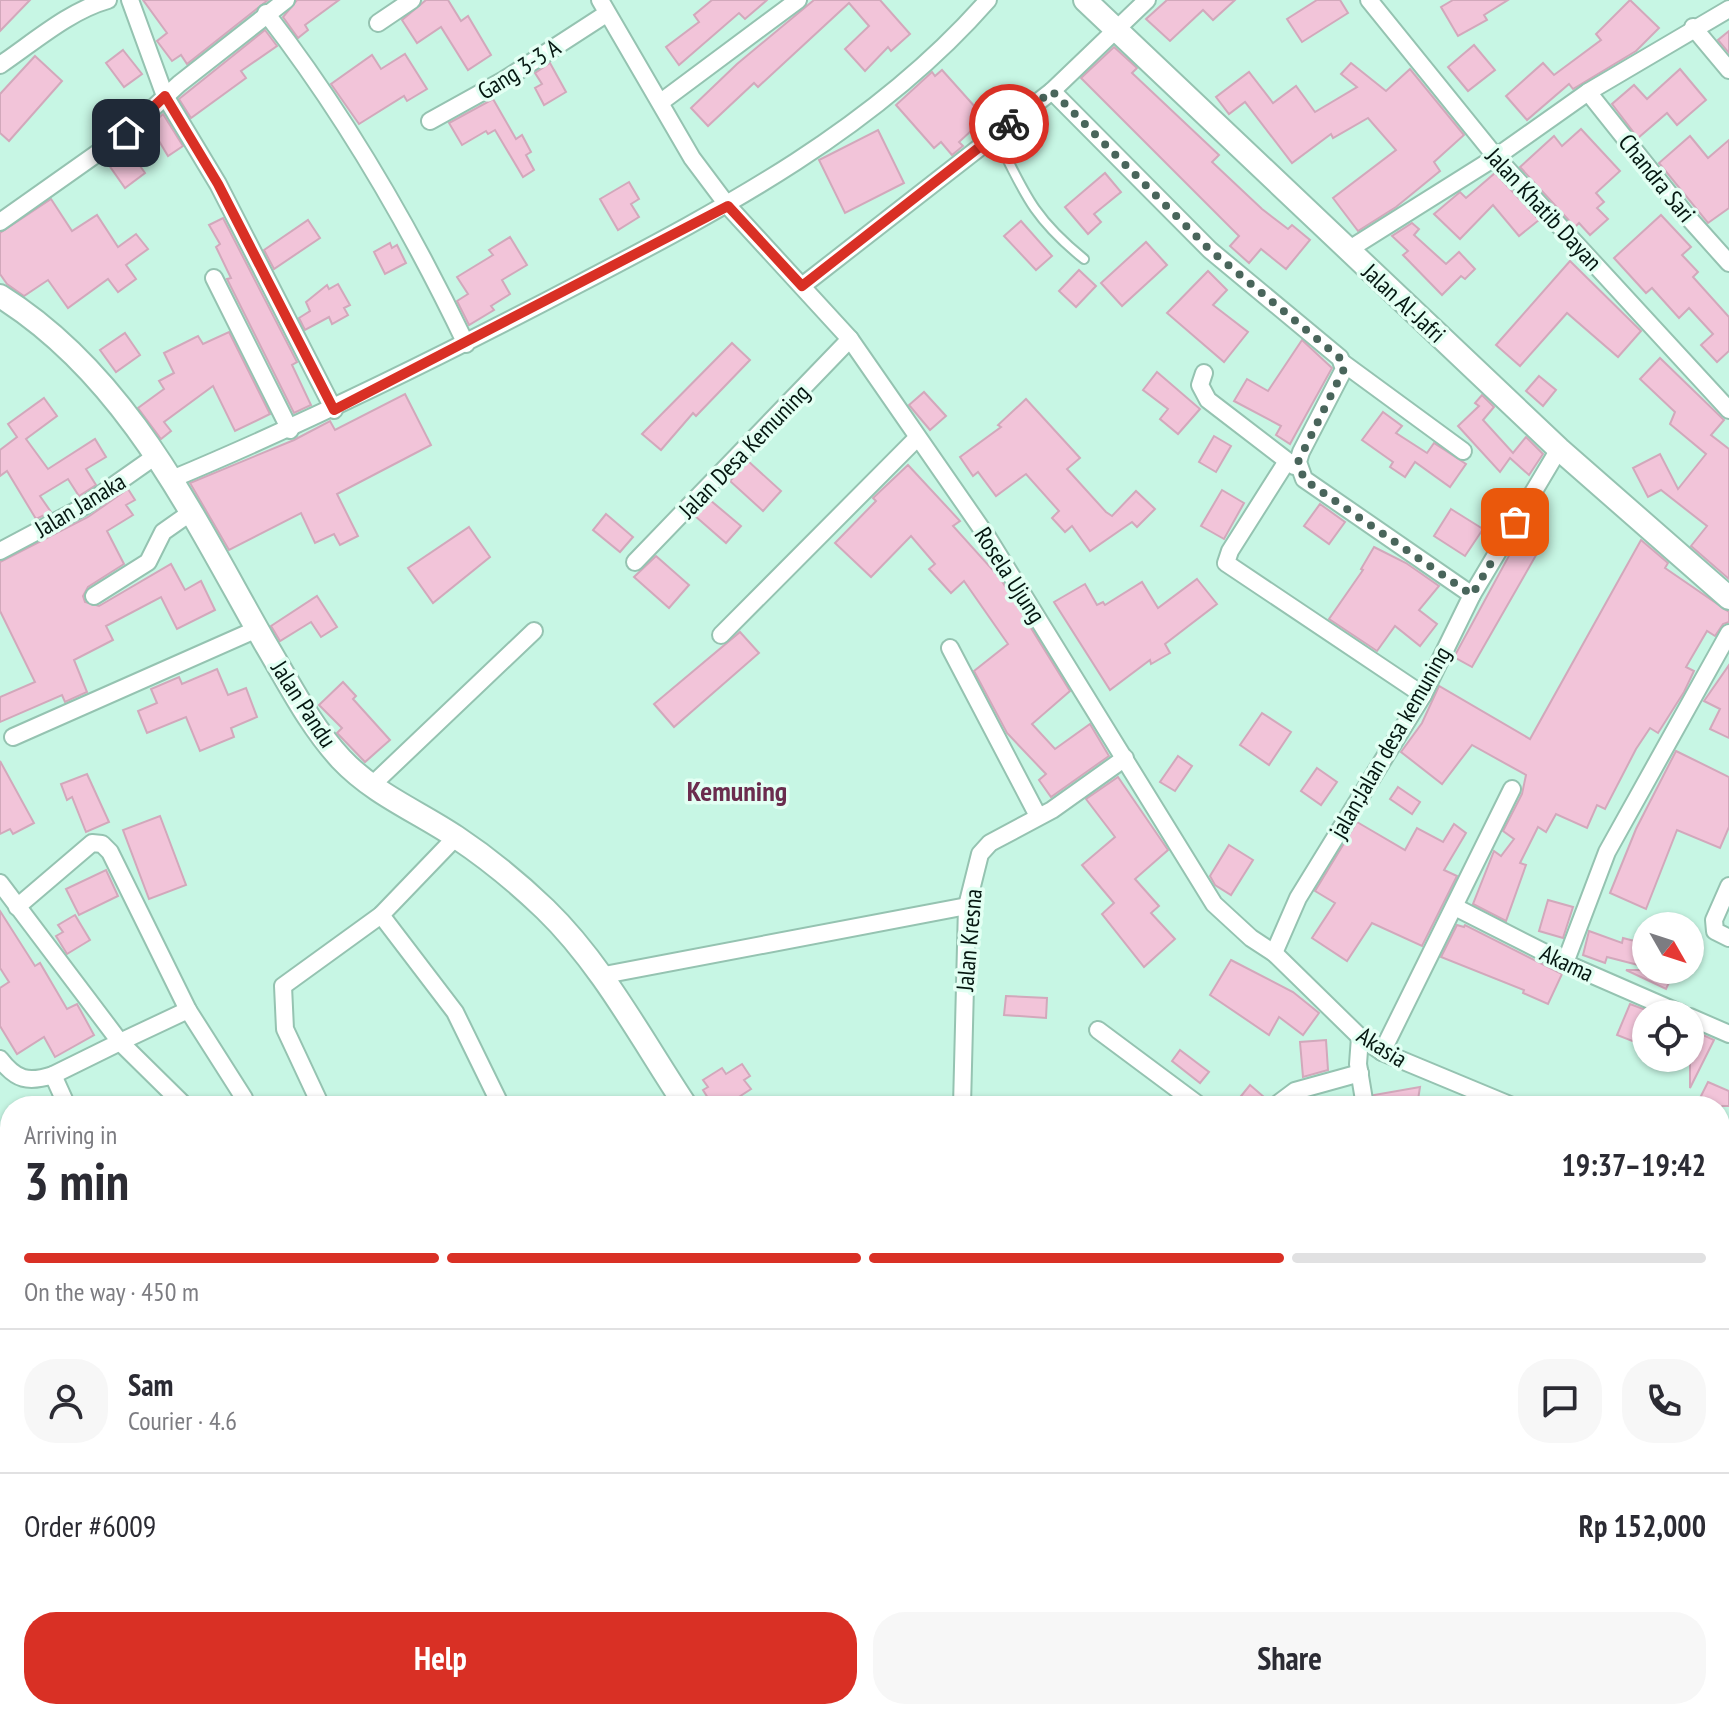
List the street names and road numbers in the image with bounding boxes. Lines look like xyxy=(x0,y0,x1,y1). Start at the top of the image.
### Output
street label: Gang 3-3 A xyxy=(472,31,567,106)
street label: Chandra Sari xyxy=(1612,127,1702,229)
street label: Jalan Khatib Dayan xyxy=(1478,140,1609,277)
street label: Jalan Al-Jafri xyxy=(1355,256,1452,349)
street label: Jalan Desa Kemuning xyxy=(671,377,816,525)
street label: Jalan Janaka xyxy=(28,466,131,545)
street label: Rosela Ujung xyxy=(968,521,1052,629)
street label: jalan;Jalan desa kemuning xyxy=(1322,640,1458,844)
street label: Jalan Pandu xyxy=(264,654,344,753)
street label: Jalan Kresna xyxy=(949,888,989,993)
street label: Akama xyxy=(1535,937,1599,989)
street label: Akasia xyxy=(1351,1020,1413,1074)

